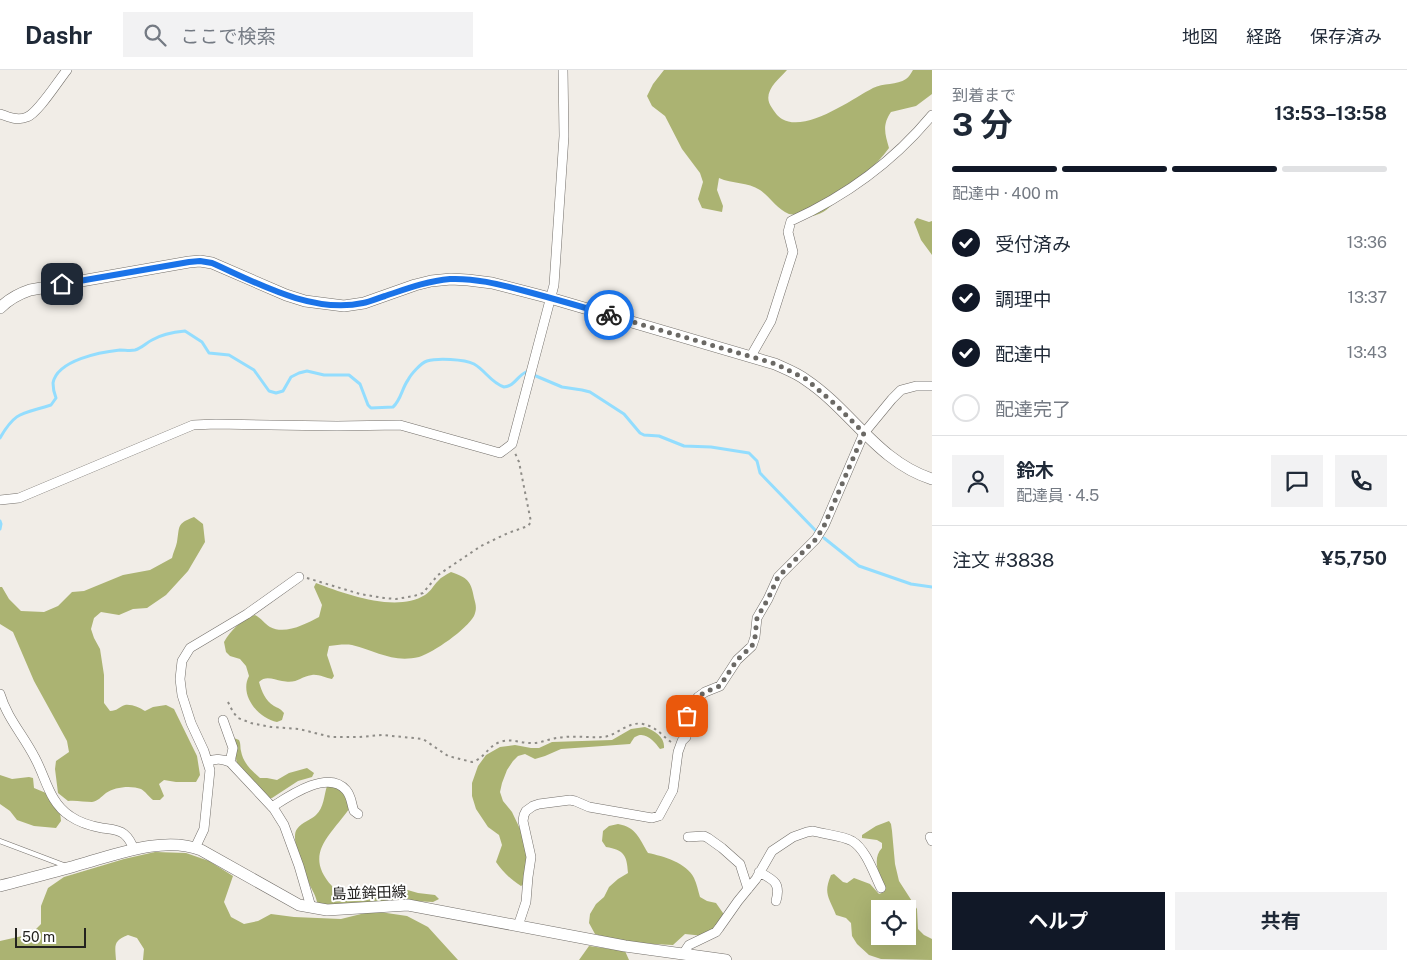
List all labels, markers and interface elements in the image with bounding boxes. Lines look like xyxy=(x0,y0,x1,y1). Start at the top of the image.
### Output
search box xyxy=(123,12,473,57)
text: Dashr xyxy=(25,21,93,49)
icon: search xyxy=(141,21,169,49)
text: ここで検索 xyxy=(181,25,276,47)
text: 地図 xyxy=(1182,26,1218,47)
text: 経路 xyxy=(1246,26,1282,47)
text: 保存済み xyxy=(1310,26,1382,47)
text: 到着まで xyxy=(952,86,1016,105)
text: 13:53–13:58 xyxy=(1274,102,1387,124)
text: 3 分 xyxy=(952,106,1013,143)
text: 配達中 · 400 m xyxy=(952,184,1059,203)
icon: check xyxy=(952,229,980,257)
text: 受付済み xyxy=(995,233,1071,255)
text: 13:36 xyxy=(1347,233,1387,252)
pin xyxy=(41,263,83,305)
icon: home xyxy=(48,270,76,298)
icon: check xyxy=(952,284,980,312)
text: 調理中 xyxy=(995,288,1052,310)
text: 13:37 xyxy=(1347,288,1387,307)
courier xyxy=(584,290,634,340)
icon: bike xyxy=(595,301,623,329)
icon: check xyxy=(952,339,980,367)
text: 配達中 xyxy=(995,343,1052,365)
text: 13:43 xyxy=(1347,343,1387,362)
text: 配達完了 xyxy=(995,398,1071,420)
button: person xyxy=(952,455,1004,507)
button: chat xyxy=(1271,455,1323,507)
button: phone xyxy=(1335,455,1387,507)
text: 鈴木 xyxy=(1016,459,1054,481)
text: 配達員 · 4.5 xyxy=(1016,486,1099,505)
text: ¥5,750 xyxy=(1321,547,1387,569)
text: 注文 #3838 xyxy=(952,549,1054,571)
pin xyxy=(666,695,708,737)
icon: bag xyxy=(673,702,701,730)
street label: 島並鉾田線 xyxy=(331,883,407,902)
button: ヘルプ xyxy=(952,892,1165,950)
button: 共有 xyxy=(1175,892,1387,950)
map controls xyxy=(871,900,916,945)
button: locate xyxy=(871,900,916,945)
scale bar xyxy=(15,925,86,948)
text: 50 m xyxy=(22,929,55,945)

